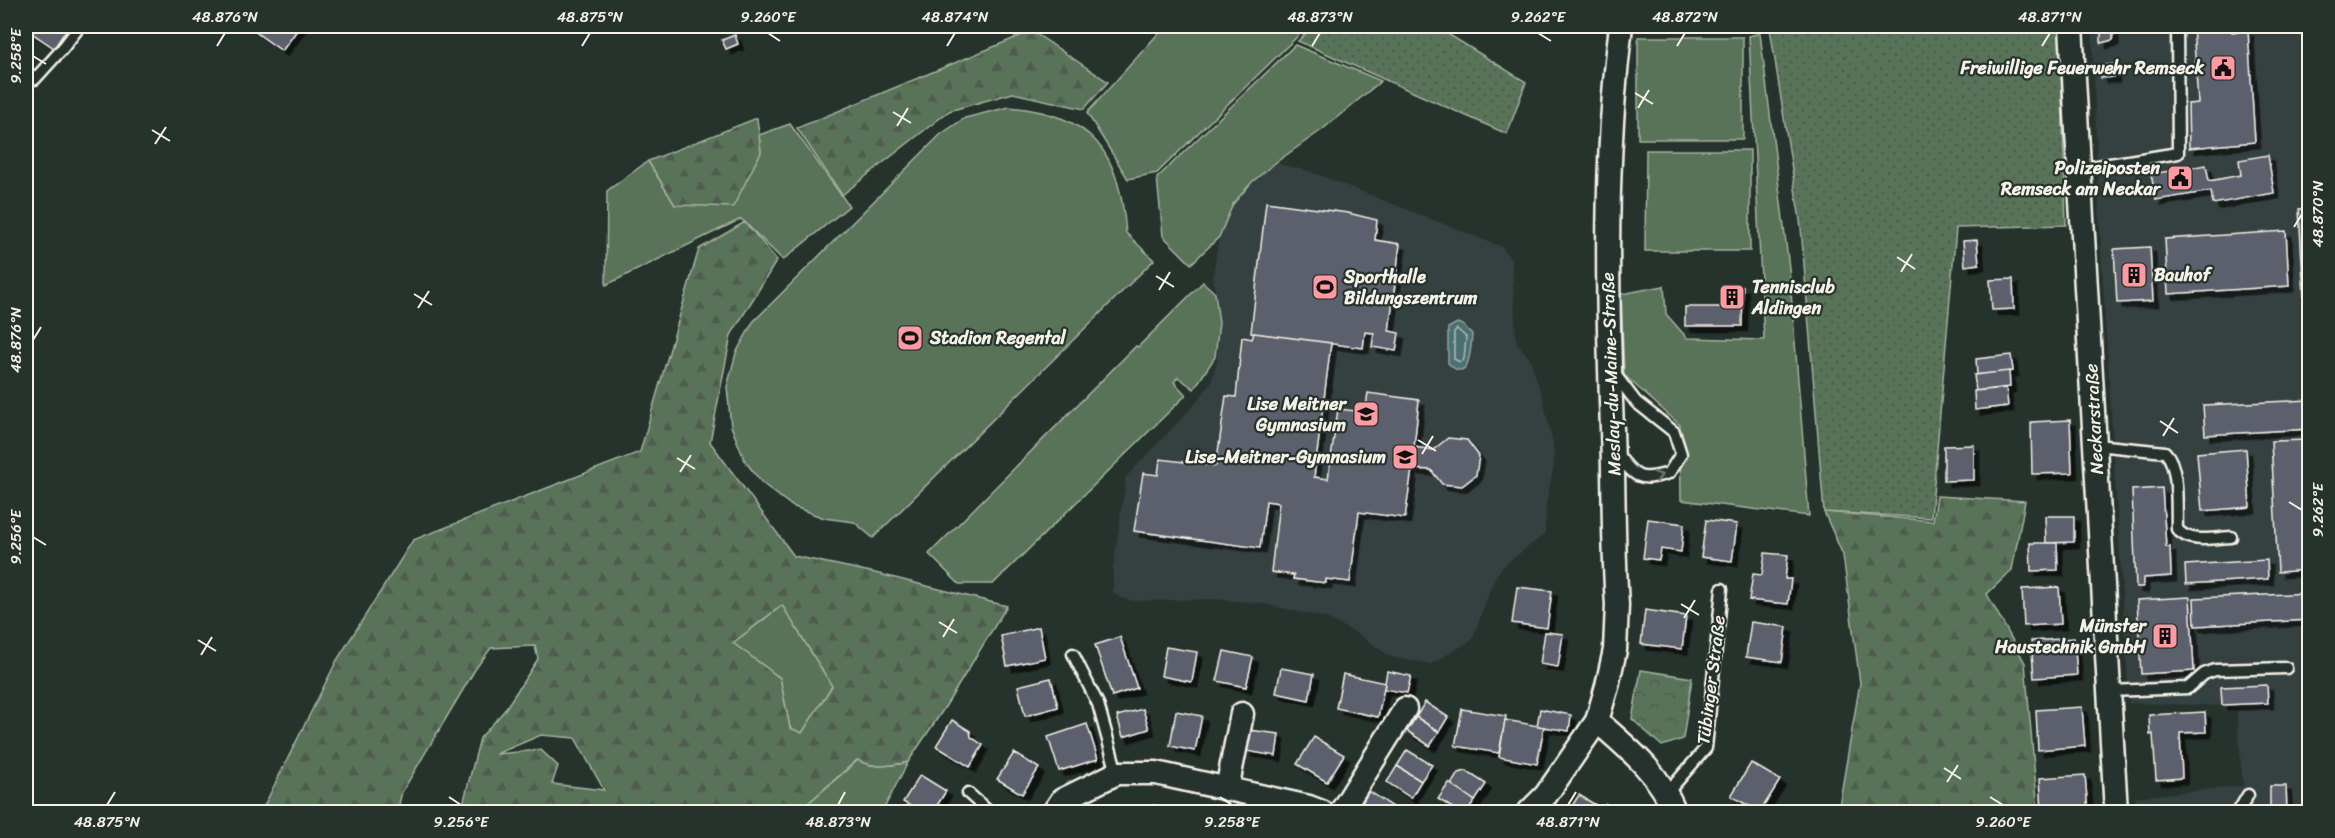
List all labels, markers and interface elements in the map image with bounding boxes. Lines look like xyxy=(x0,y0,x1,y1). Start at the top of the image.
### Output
text: 48.876°N xyxy=(192,4,259,30)
text: 48.875°N xyxy=(557,4,624,30)
text: 9.260°E xyxy=(740,4,797,30)
text: 48.874°N xyxy=(922,4,989,30)
text: 48.873°N xyxy=(1287,4,1353,30)
text: 9.262°E xyxy=(1511,4,1567,30)
text: 48.872°N xyxy=(1652,4,1719,30)
text: 48.871°N xyxy=(2018,4,2083,30)
text: 9.258°E xyxy=(3,27,29,84)
place label: Freiwillige Feuerwehr Remseck xyxy=(1959,52,2204,84)
public building icon: Freiwillige Feuerwehr Remseck xyxy=(2208,53,2238,83)
place label: Polizeiposten Remseck am Neckar xyxy=(2000,152,2162,205)
public building icon: Polizeiposten Remseck am Neckar xyxy=(2165,163,2195,193)
text: 48.870°N xyxy=(2305,180,2331,247)
place label: Bauhof xyxy=(2154,259,2212,291)
building icon: Bauhof xyxy=(2119,260,2149,290)
place label: Sporthalle Bildungszentrum xyxy=(1343,261,1478,314)
place label: Tennisclub Aldingen xyxy=(1751,271,1835,324)
sports icon: Sporthalle Bildungszentrum xyxy=(1310,272,1340,302)
street label: Meslay-du-Maine-Straße xyxy=(1591,272,1631,476)
building icon: Tennisclub Aldingen xyxy=(1717,282,1747,312)
text: 48.876°N xyxy=(3,306,29,373)
place label: Stadion Regental xyxy=(929,322,1067,354)
sports icon: Stadion Regental xyxy=(895,323,925,353)
street label: Neckarstraße xyxy=(2075,363,2113,475)
place label: Lise Meitner Gymnasium xyxy=(1247,388,1348,441)
school or university icon: Lise Meitner Gymnasium xyxy=(1351,399,1381,429)
place label: Lise-Meitner-Gymnasium xyxy=(1185,441,1386,473)
school or university icon: Lise-Meitner-Gymnasium xyxy=(1390,442,1420,472)
one-way arrow xyxy=(1653,471,1663,484)
text: 9.262°E xyxy=(2305,481,2331,537)
text: 9.256°E xyxy=(3,508,29,564)
place label: Münster Haustechnik GmbH xyxy=(1994,610,2148,663)
street label: Tübinger Straße xyxy=(1687,613,1735,747)
building icon: Münster Haustechnik GmbH xyxy=(2150,621,2180,651)
text: 48.875°N xyxy=(74,809,141,835)
text: 9.256°E xyxy=(434,809,490,835)
text: 48.873°N xyxy=(805,809,871,835)
text: 9.258°E xyxy=(1204,809,1261,835)
text: 48.871°N xyxy=(1536,809,1601,835)
text: 9.260°E xyxy=(1975,809,2032,835)

